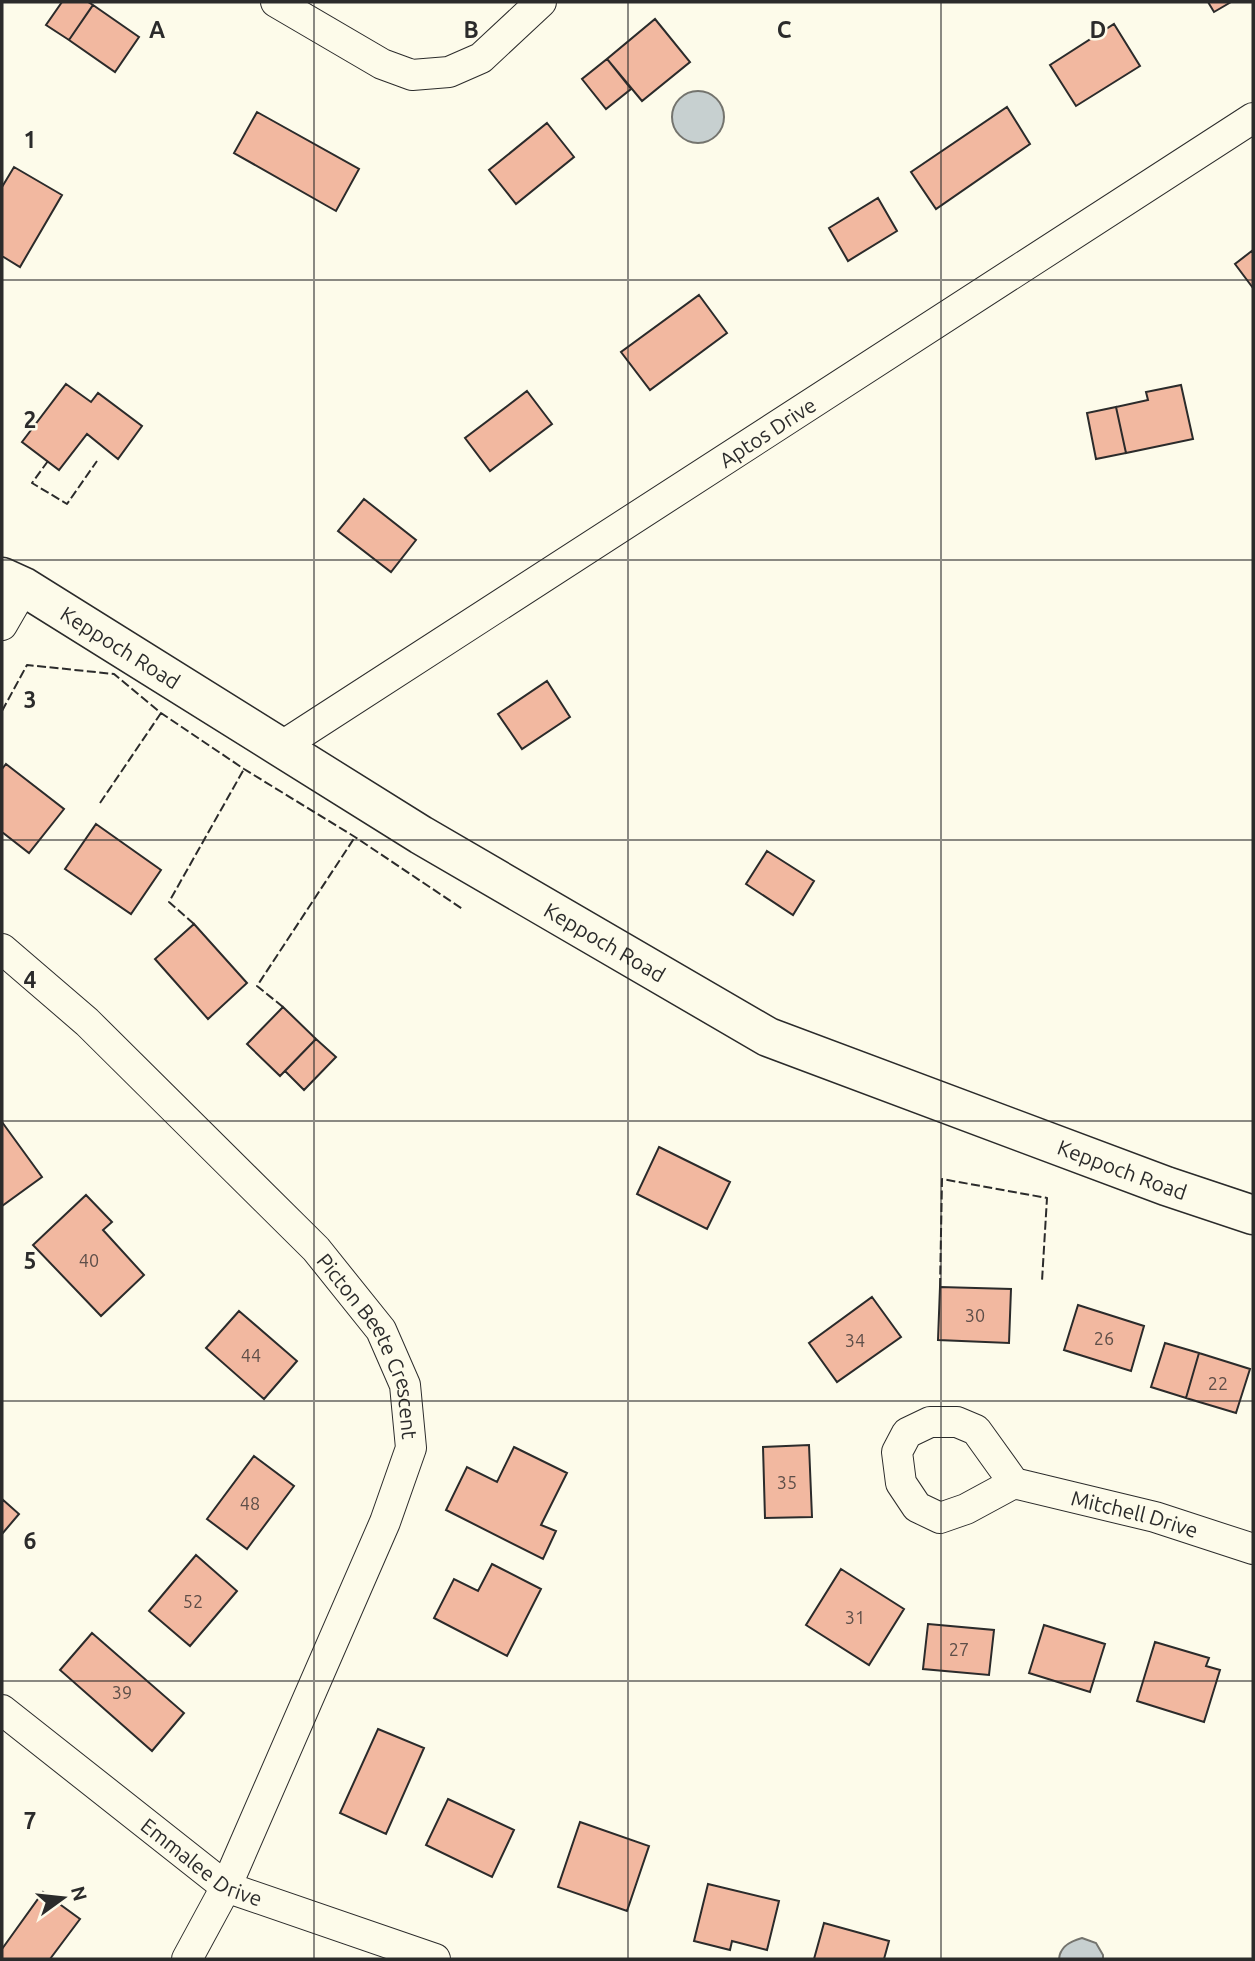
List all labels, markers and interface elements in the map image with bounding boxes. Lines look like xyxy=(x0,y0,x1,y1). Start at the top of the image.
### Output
text: A xyxy=(149,17,165,42)
text: B xyxy=(463,17,479,42)
text: C xyxy=(777,17,792,42)
text: D xyxy=(1090,17,1106,42)
text: 1 xyxy=(24,127,36,152)
street label: Aptos Drive xyxy=(715,392,820,472)
text: 2 xyxy=(24,407,36,432)
street label: Keppoch Road xyxy=(57,601,185,694)
text: 3 xyxy=(24,687,36,712)
street label: Keppoch Road xyxy=(540,897,670,987)
text: 4 xyxy=(24,967,37,992)
street label: Keppoch Road xyxy=(1054,1135,1190,1204)
text: 5 xyxy=(24,1248,36,1273)
street label: Picton Beete Crescent xyxy=(312,1249,422,1440)
house number: 40 xyxy=(79,1250,99,1270)
house number: 30 xyxy=(965,1305,985,1325)
house number: 26 xyxy=(1094,1328,1114,1348)
house number: 34 xyxy=(845,1330,865,1350)
house number: 44 xyxy=(241,1345,261,1365)
house number: 22 xyxy=(1208,1373,1228,1393)
house number: 35 xyxy=(777,1472,797,1492)
street label: Mitchell Drive xyxy=(1069,1485,1201,1542)
house number: 48 xyxy=(240,1493,260,1513)
text: 6 xyxy=(24,1528,37,1553)
house number: 52 xyxy=(183,1591,203,1611)
house number: 31 xyxy=(845,1607,865,1627)
house number: 27 xyxy=(949,1639,969,1659)
house number: 39 xyxy=(112,1682,132,1702)
text: 7 xyxy=(24,1808,36,1833)
street label: Emmalee Drive xyxy=(137,1813,265,1911)
north arrow xyxy=(28,1863,98,1933)
text: N xyxy=(67,1884,92,1903)

